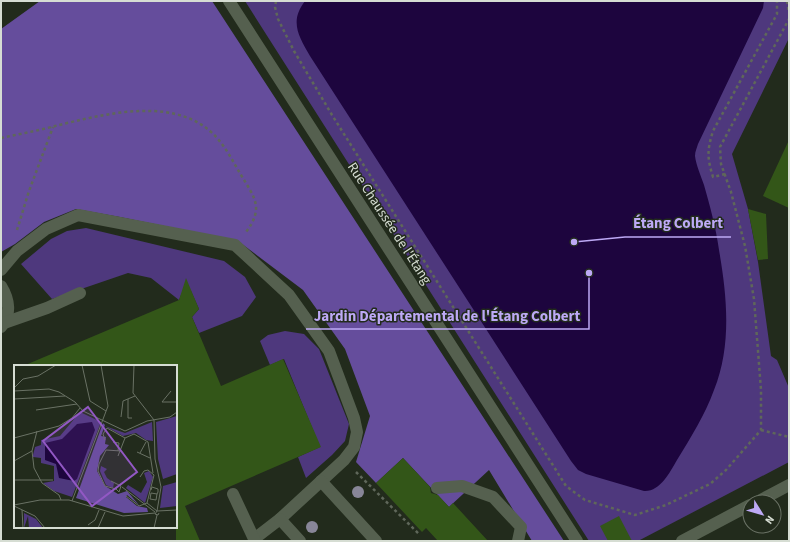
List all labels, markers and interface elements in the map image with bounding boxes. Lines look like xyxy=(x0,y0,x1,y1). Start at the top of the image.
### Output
street label: Rue Chaussée de l'Étang xyxy=(342,159,436,288)
callout: Étang Colbert xyxy=(625,210,731,237)
text: Étang Colbert xyxy=(633,213,723,234)
callout: Jardin Départemental de l'Étang Colbert xyxy=(306,302,589,329)
text: Jardin Départemental de l'Étang Colbert xyxy=(314,306,581,327)
inset map xyxy=(14,365,177,528)
north arrow xyxy=(742,494,782,534)
text: N xyxy=(761,512,778,527)

